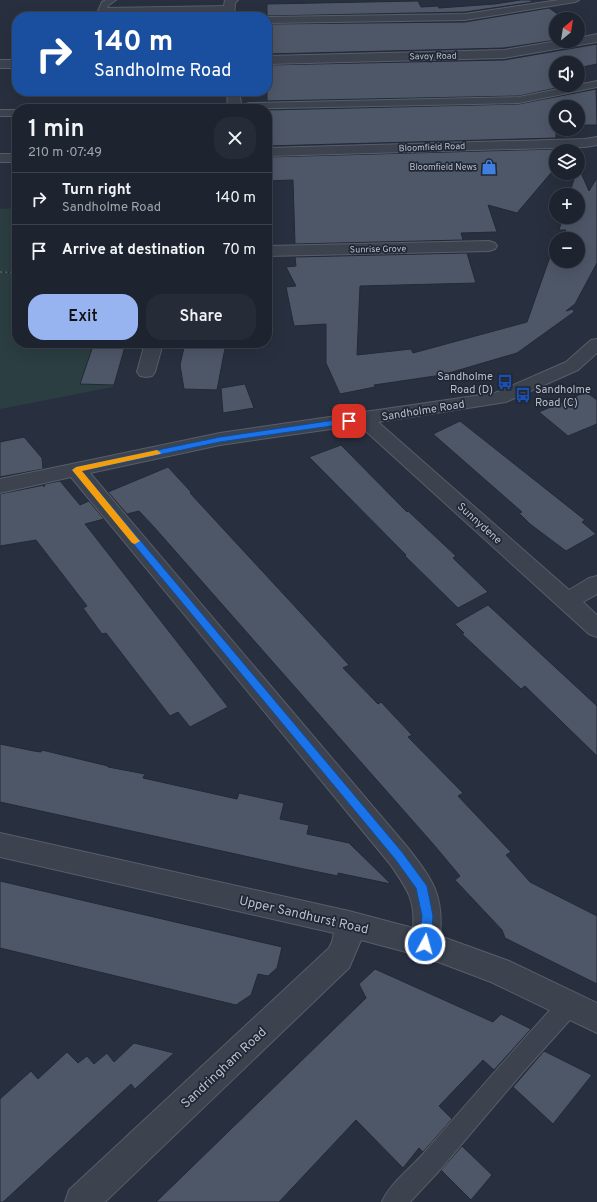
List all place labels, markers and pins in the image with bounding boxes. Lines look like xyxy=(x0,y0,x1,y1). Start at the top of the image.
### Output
shop icon: Bloomfield News xyxy=(480,158,498,176)
place label: Bloomfield News xyxy=(410,162,477,173)
place label: Sandholme Road (D) xyxy=(437,370,493,397)
bus stop icon: Sandholme Road (D) xyxy=(496,373,514,391)
place label: Sandholme Road (C) xyxy=(535,383,591,410)
bus stop icon: Sandholme Road (C) xyxy=(514,386,532,404)
pin xyxy=(332,404,366,438)

